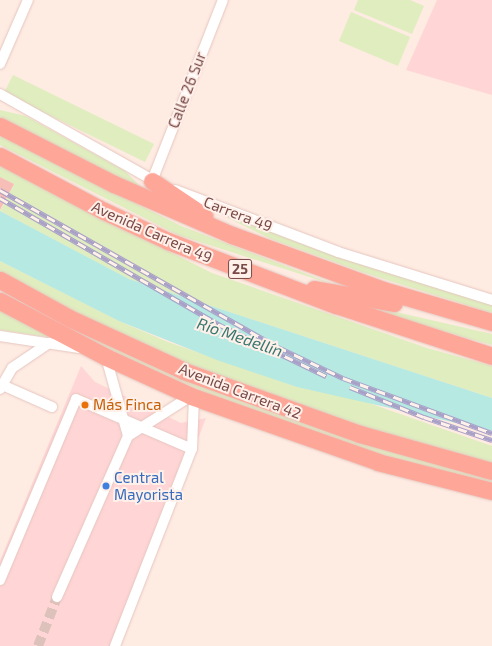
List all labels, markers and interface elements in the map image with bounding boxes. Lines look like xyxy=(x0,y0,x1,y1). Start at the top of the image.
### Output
street label: Calle 26 Sur xyxy=(164,49,210,131)
street label: Carrera 49 xyxy=(201,193,275,235)
street label: Avenida Carrera 49 xyxy=(89,197,215,267)
road number: 25 xyxy=(228,257,252,281)
water label: Río Medellín xyxy=(195,313,285,361)
street label: Avenida Carrera 42 xyxy=(176,359,304,423)
place label: Más Finca xyxy=(93,396,161,414)
marker: Más Finca xyxy=(80,400,90,410)
place label: Central Mayorista xyxy=(114,468,183,503)
marker: Central Mayorista xyxy=(101,481,111,491)

